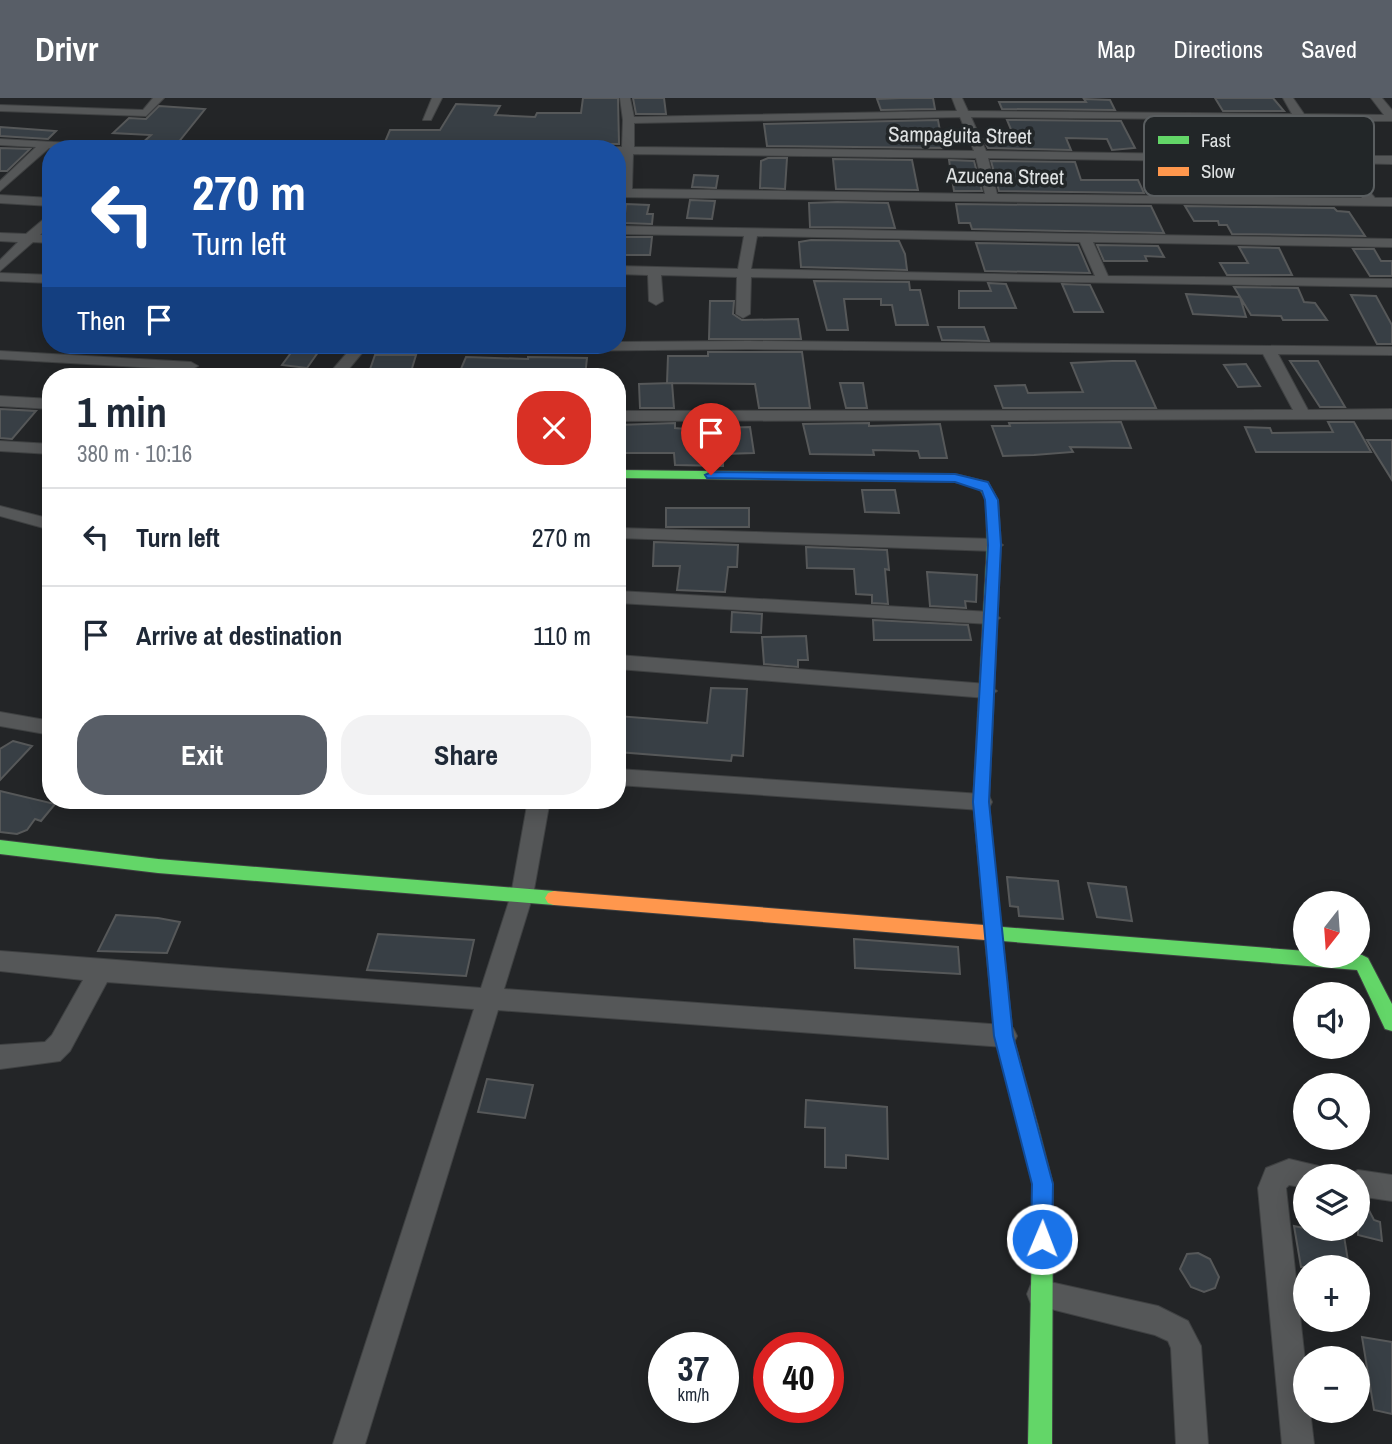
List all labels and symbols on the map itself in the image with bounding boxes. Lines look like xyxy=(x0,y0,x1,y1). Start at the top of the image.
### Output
legend xyxy=(1144,116,1374,196)
street label: Sampaguita Street xyxy=(888,119,1032,151)
text: Fast xyxy=(1201,127,1231,153)
text: Slow xyxy=(1201,158,1236,184)
street label: Azucena Street xyxy=(945,160,1064,192)
pin xyxy=(681,403,741,475)
north arrow xyxy=(1293,891,1370,968)
position arrow xyxy=(1005,1202,1079,1276)
speed limit sign: 40 xyxy=(753,1332,844,1423)

